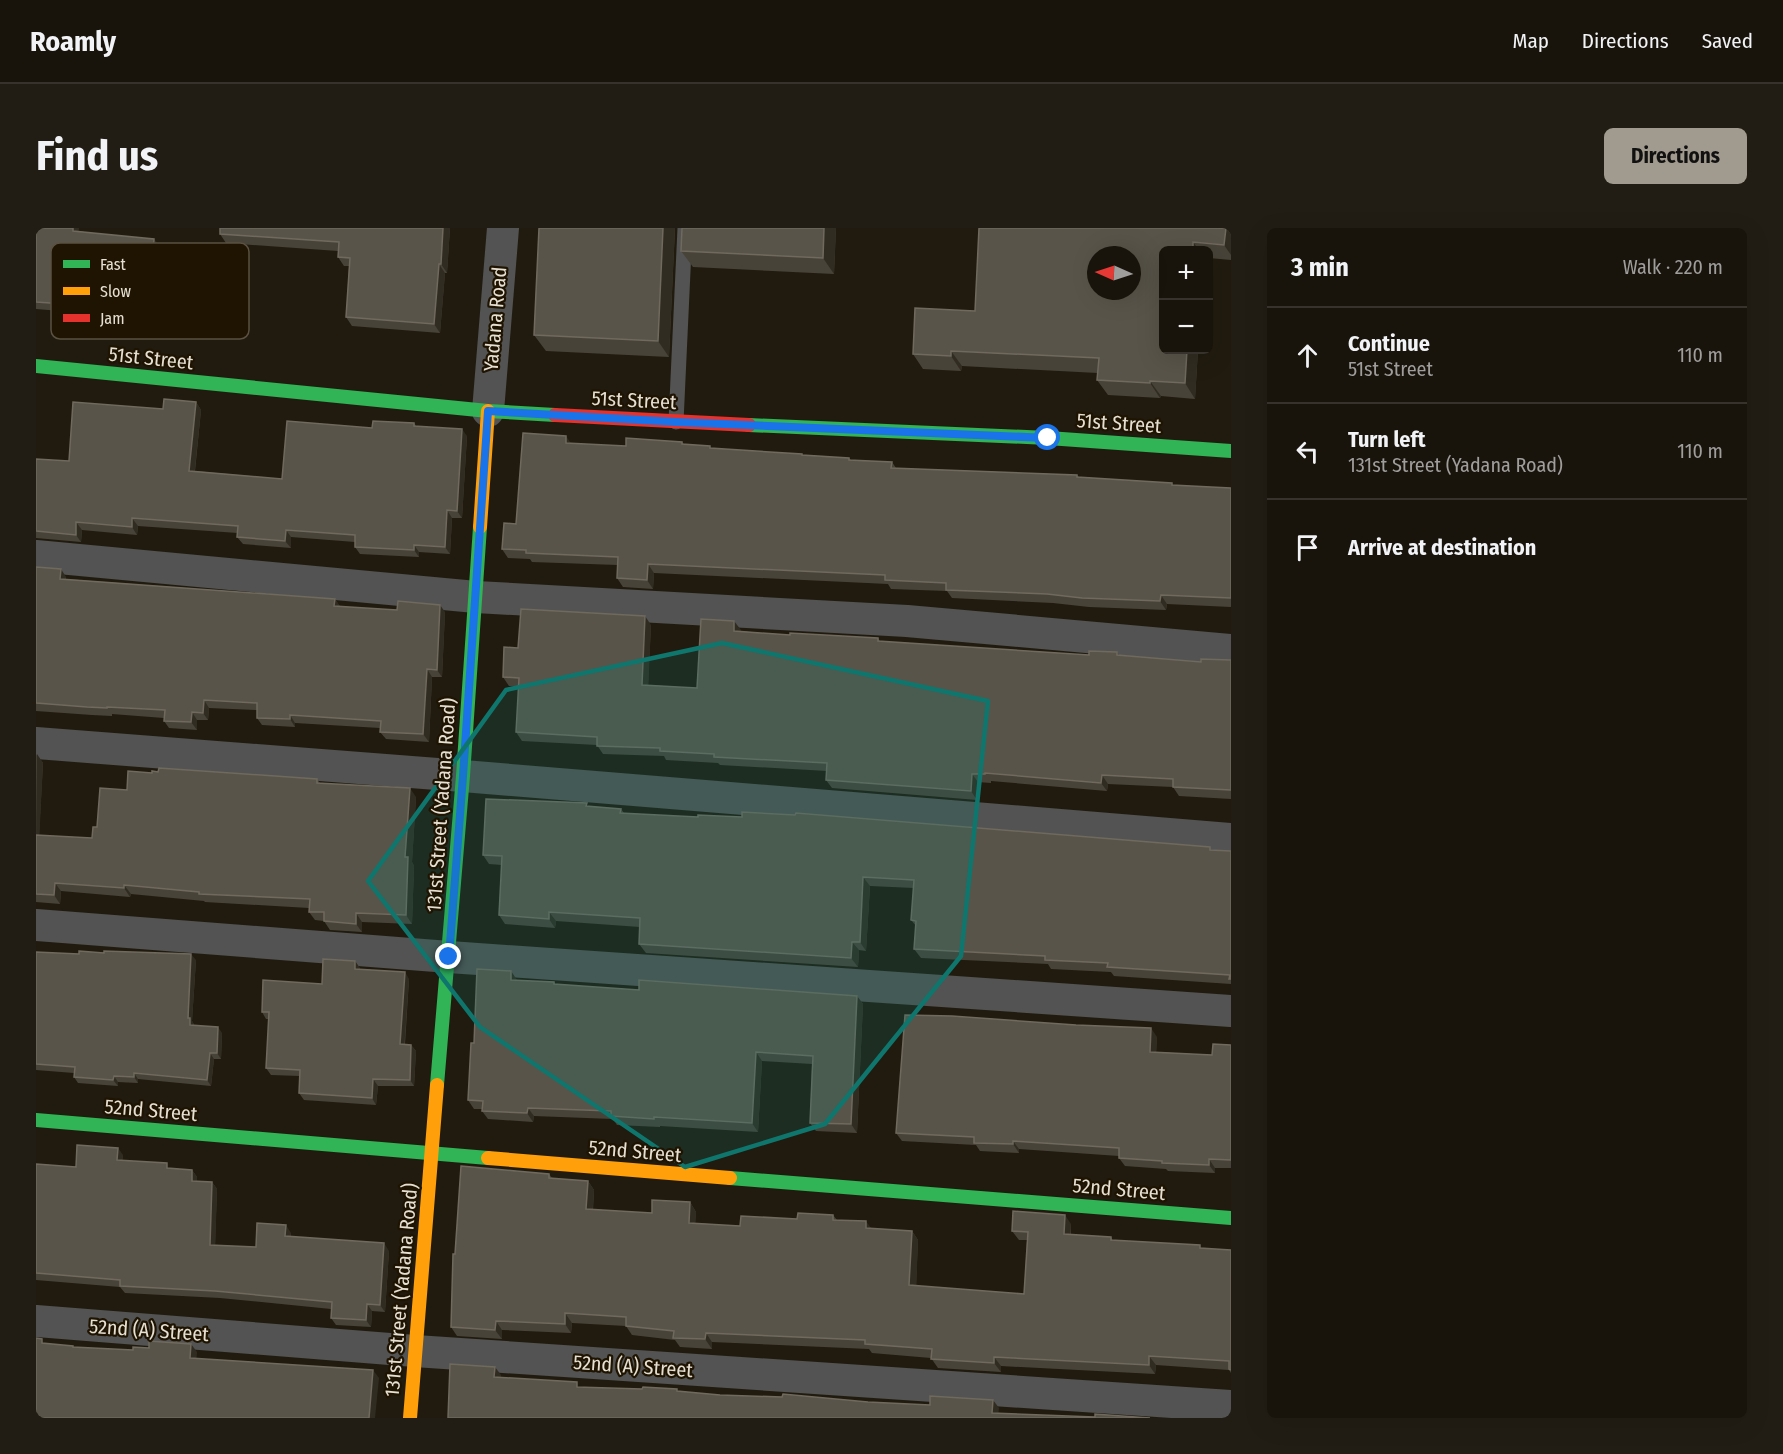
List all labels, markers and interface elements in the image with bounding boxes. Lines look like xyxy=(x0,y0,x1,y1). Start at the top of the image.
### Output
text: Roamly xyxy=(30,25,116,58)
text: Map xyxy=(1512,28,1549,54)
text: Directions xyxy=(1582,28,1669,54)
text: Saved xyxy=(1702,28,1753,54)
button: Directions xyxy=(1604,128,1747,184)
text: Find us xyxy=(36,131,158,181)
legend xyxy=(51,243,249,339)
north arrow xyxy=(1087,246,1141,300)
map controls xyxy=(1159,246,1213,354)
button: + xyxy=(1159,246,1213,300)
text: 3 min xyxy=(1291,252,1349,283)
text: Fast xyxy=(100,255,127,274)
text: Walk · 220 m xyxy=(1623,255,1723,279)
street label: Yadana Road xyxy=(478,266,512,372)
text: Slow xyxy=(100,282,131,301)
button: − xyxy=(1159,300,1213,354)
text: Jam xyxy=(100,309,125,328)
text: Continue xyxy=(1348,330,1430,357)
icon: ahead xyxy=(1291,339,1324,372)
street label: 51st Street xyxy=(107,342,195,374)
text: 110 m xyxy=(1677,343,1723,367)
text: 51st Street xyxy=(1348,357,1433,381)
street label: 51st Street xyxy=(591,386,678,414)
street label: 51st Street xyxy=(1076,408,1163,438)
route start xyxy=(1034,424,1060,450)
text: Turn left xyxy=(1348,426,1426,453)
icon: left xyxy=(1291,435,1324,468)
text: 110 m xyxy=(1677,439,1723,463)
text: 131st Street (Yadana Road) xyxy=(1348,453,1563,477)
icon: arrive xyxy=(1291,531,1324,564)
text: Arrive at destination xyxy=(1348,534,1536,561)
street label: 131st Street (Yadana Road) xyxy=(422,697,460,913)
route end xyxy=(435,943,461,969)
street label: 52nd Street xyxy=(104,1094,199,1126)
street label: 52nd Street xyxy=(588,1135,683,1167)
street label: 52nd Street xyxy=(1072,1173,1167,1205)
street label: 131st Street (Yadana Road) xyxy=(380,1182,422,1398)
street label: 52nd (A) Street xyxy=(88,1314,210,1346)
street label: 52nd (A) Street xyxy=(572,1350,694,1382)

